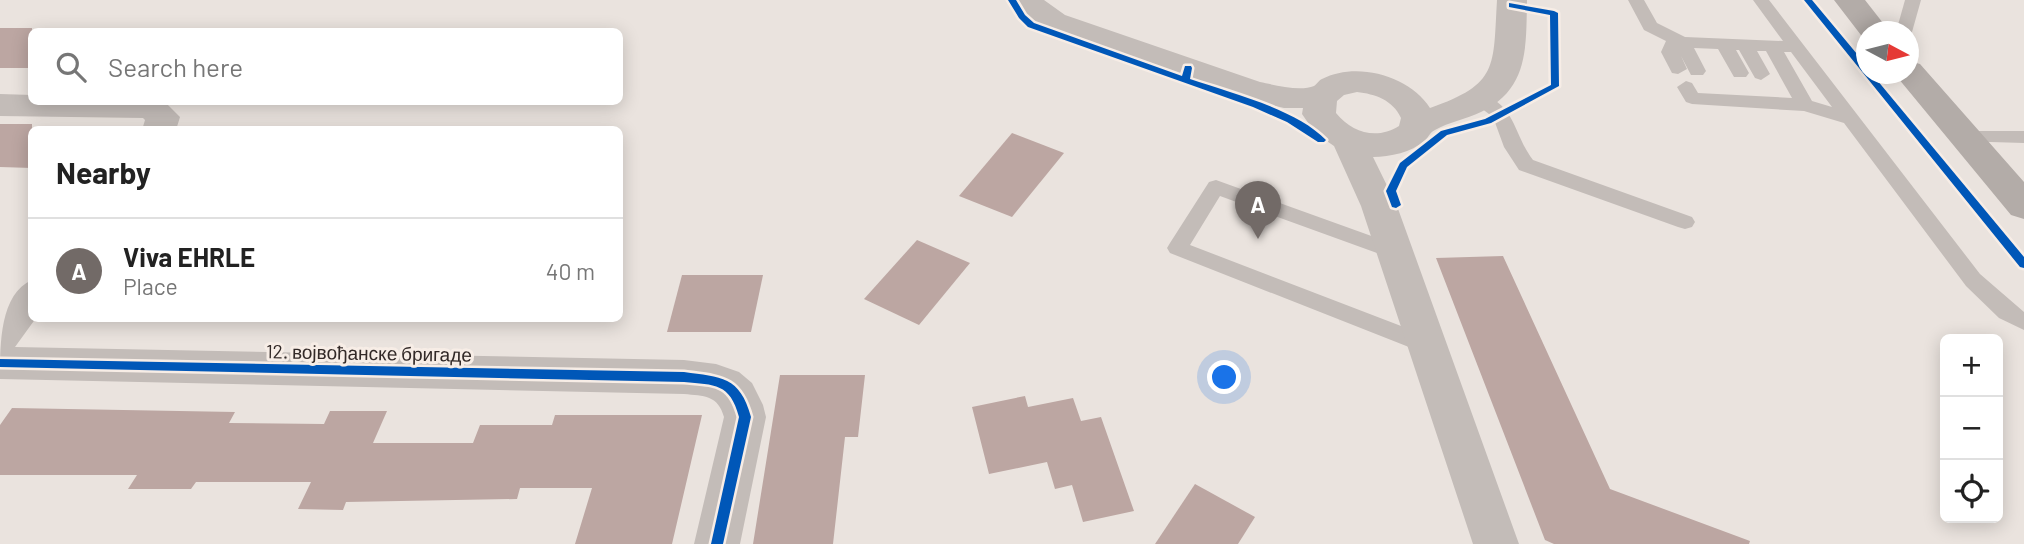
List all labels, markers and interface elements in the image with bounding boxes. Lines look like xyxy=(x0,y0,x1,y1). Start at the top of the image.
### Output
north arrow xyxy=(1856,21,1919,84)
search box xyxy=(28,28,623,105)
icon: search xyxy=(52,48,90,86)
text: Search here xyxy=(108,51,243,82)
text: Nearby xyxy=(56,154,151,190)
pin: A xyxy=(1235,181,1281,239)
text: Viva EHRLE xyxy=(123,241,255,272)
text: A xyxy=(71,257,87,285)
text: 40 m xyxy=(546,257,595,285)
text: Place xyxy=(123,272,178,300)
map controls xyxy=(1940,334,2003,523)
button: + xyxy=(1940,334,2003,397)
street label: 12. војвођанске бригаде xyxy=(266,339,472,366)
your location xyxy=(1207,360,1241,394)
button: − xyxy=(1940,397,2003,460)
button: locate xyxy=(1940,460,2003,523)

